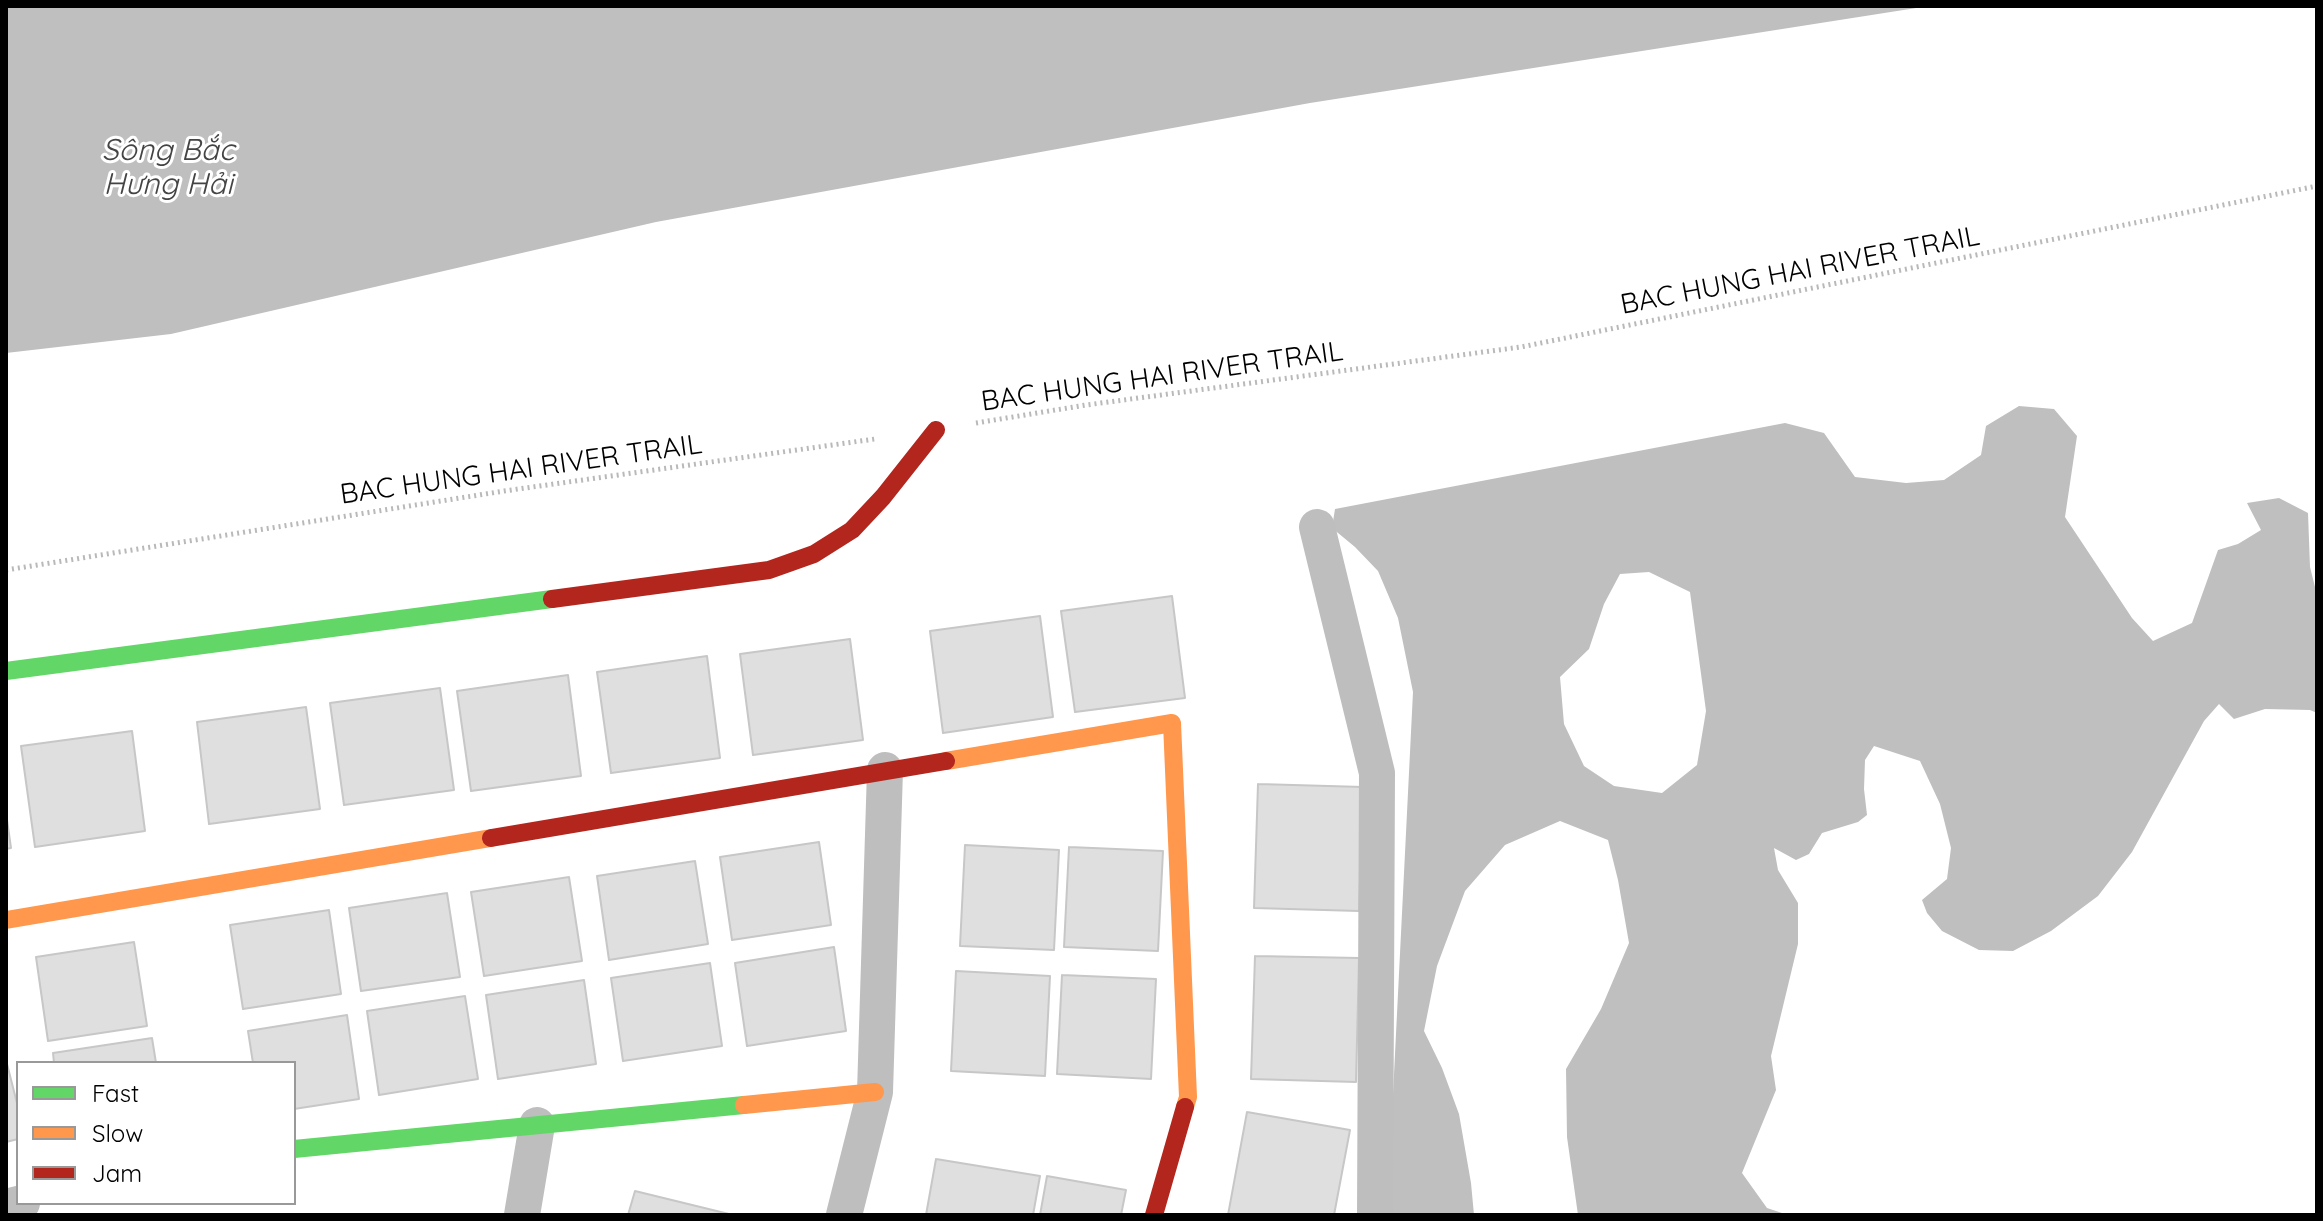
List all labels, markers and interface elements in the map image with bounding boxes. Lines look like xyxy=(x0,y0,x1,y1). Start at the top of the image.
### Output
water label: Sông Bắc Hưng Hải xyxy=(102,133,234,204)
street label: BAC HUNG HAI RIVER TRAIL xyxy=(1618,220,1982,322)
street label: BAC HUNG HAI RIVER TRAIL xyxy=(979,335,1345,419)
street label: BAC HUNG HAI RIVER TRAIL xyxy=(338,428,704,512)
legend xyxy=(16,1061,296,1205)
text: Fast xyxy=(92,1078,139,1108)
text: Slow xyxy=(92,1118,143,1148)
text: Jam xyxy=(92,1158,142,1188)

